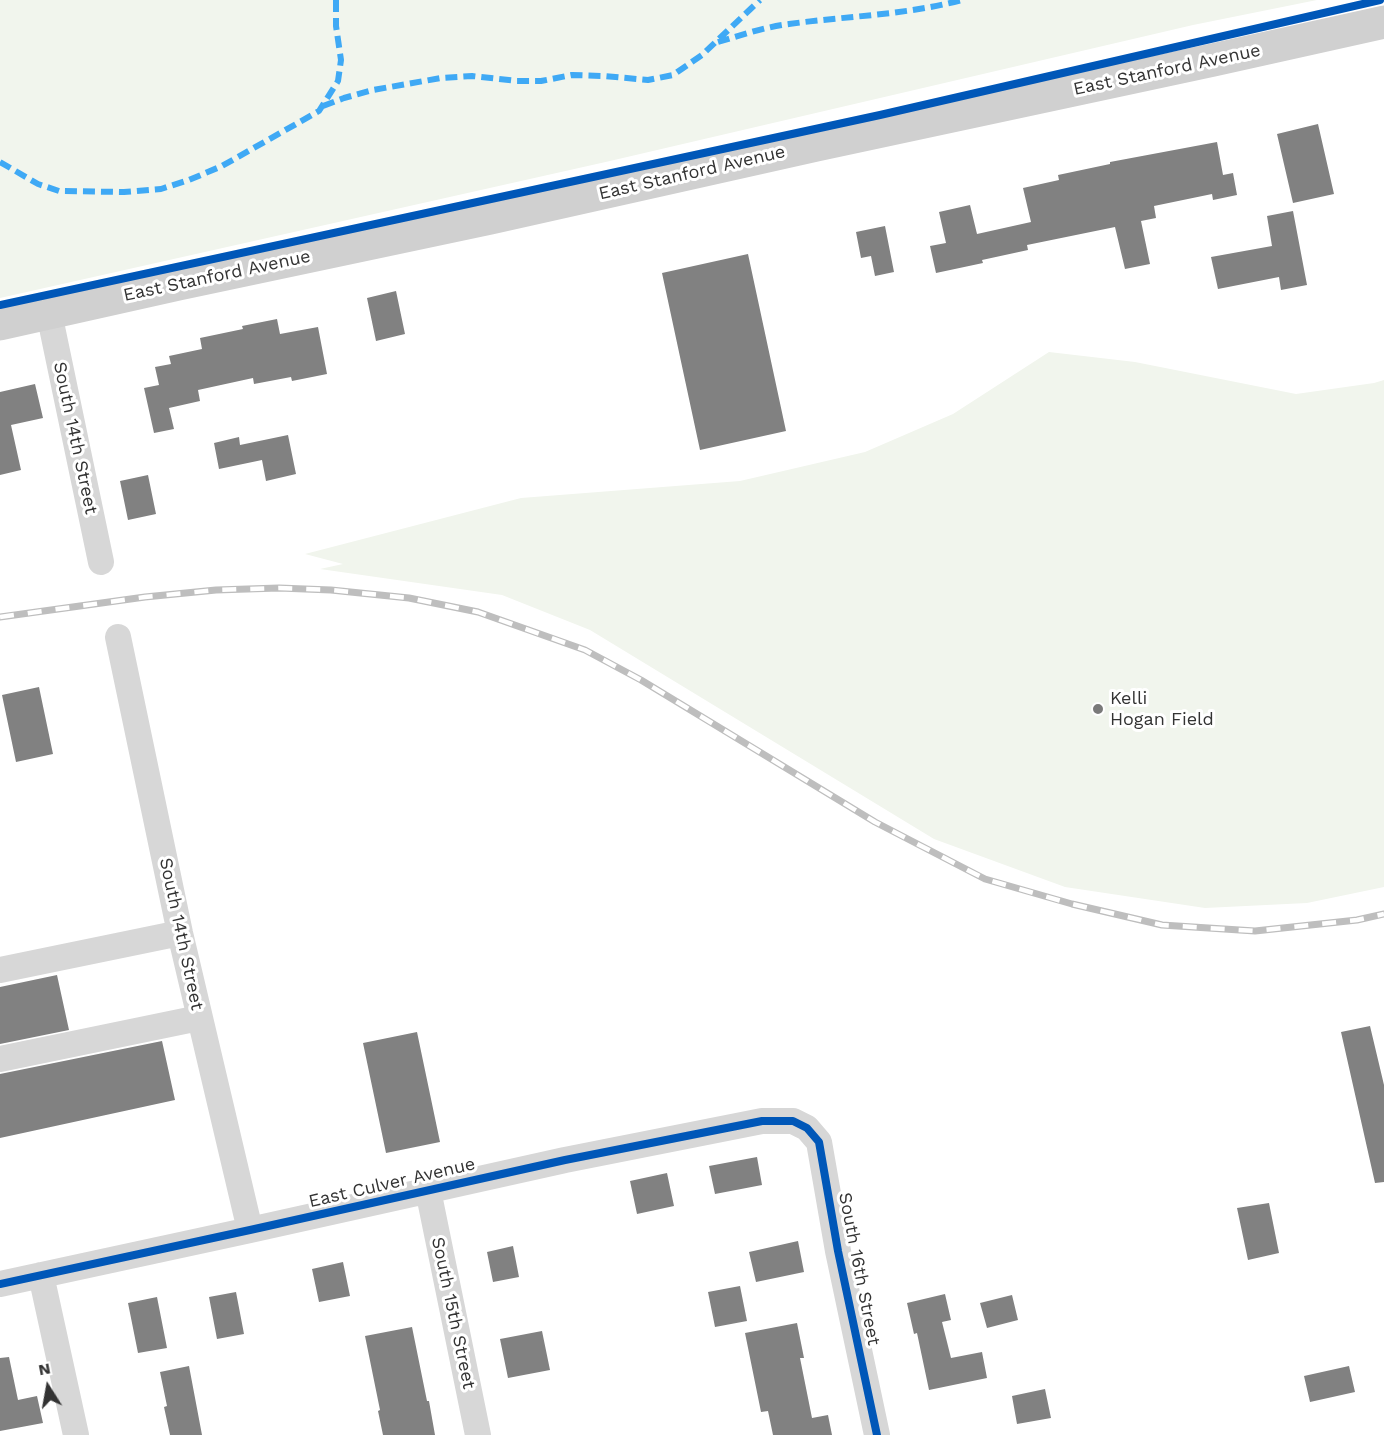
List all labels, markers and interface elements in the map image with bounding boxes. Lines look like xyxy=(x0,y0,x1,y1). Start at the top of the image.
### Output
street label: East Stanford Avenue xyxy=(1071,40,1263,100)
street label: East Stanford Avenue xyxy=(597,141,787,205)
street label: East Stanford Avenue xyxy=(121,246,313,306)
street label: South 14th Street xyxy=(48,360,102,516)
place label: Kelli Hogan Field xyxy=(1110,688,1214,730)
marker: Kelli Hogan Field xyxy=(1091,702,1105,716)
street label: South 14th Street xyxy=(154,856,208,1012)
street label: East Culver Avenue xyxy=(307,1153,477,1213)
street label: South 16th Street xyxy=(834,1191,884,1347)
street label: South 15th Street xyxy=(426,1235,480,1391)
north arrow xyxy=(18,1357,78,1417)
text: N xyxy=(37,1358,52,1379)

